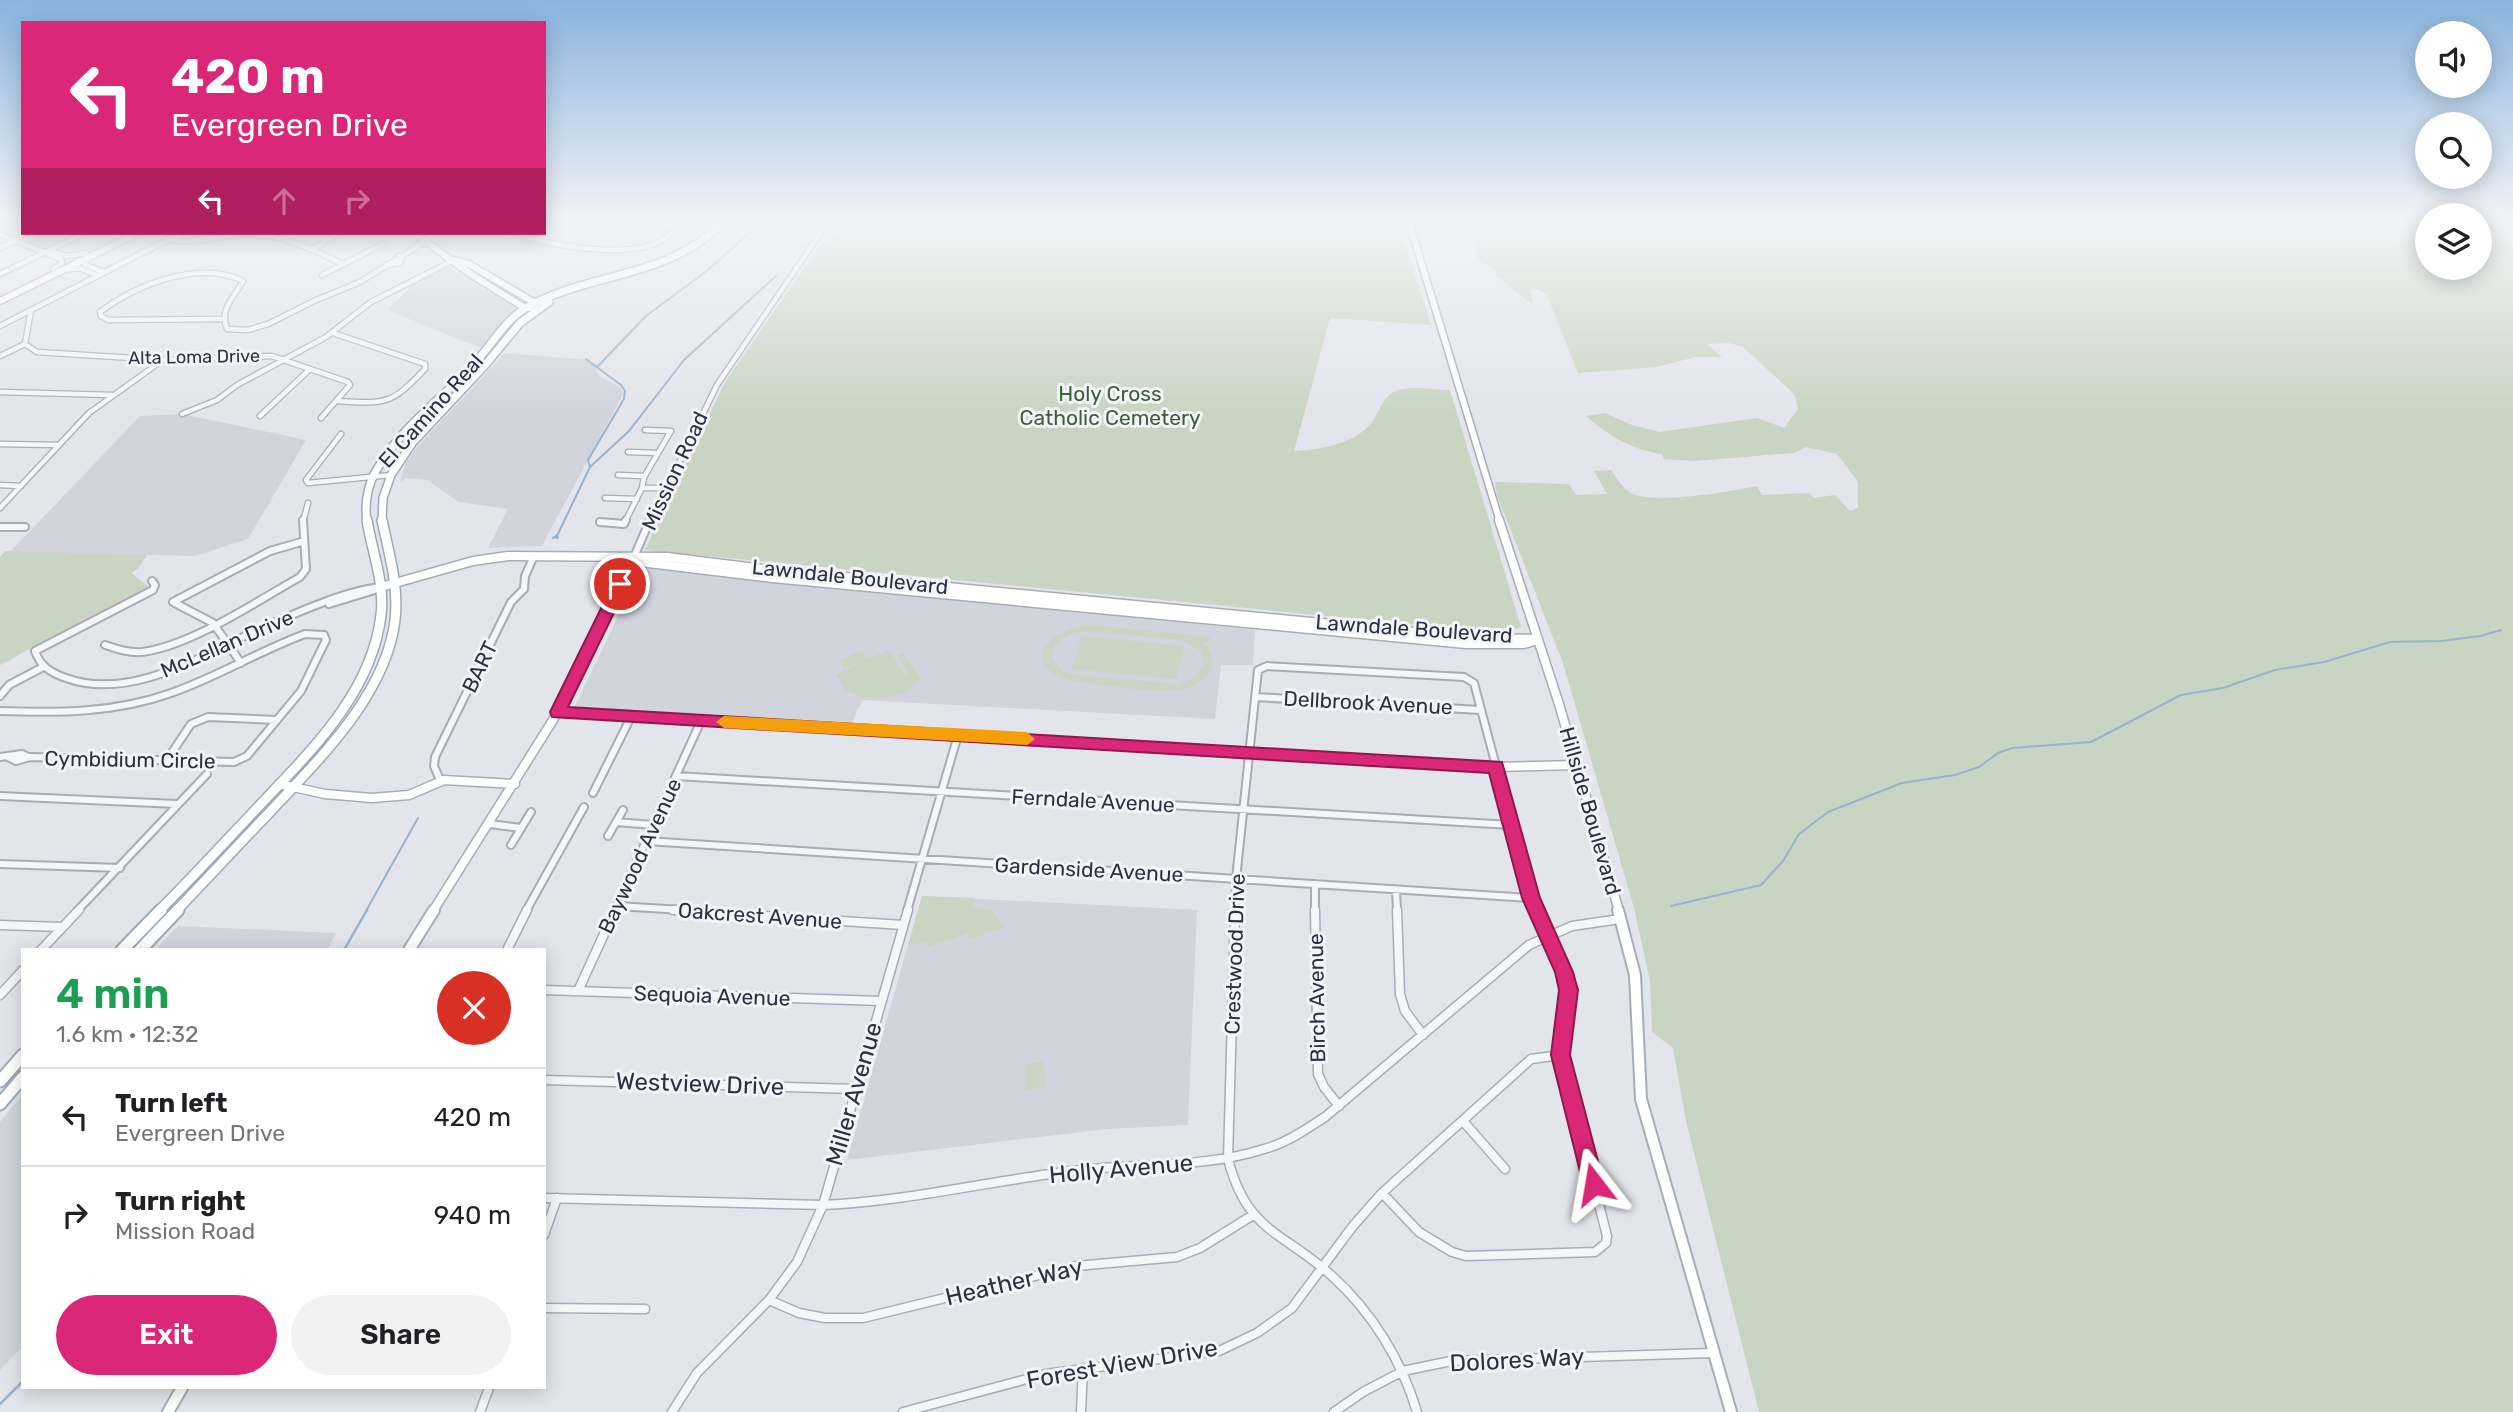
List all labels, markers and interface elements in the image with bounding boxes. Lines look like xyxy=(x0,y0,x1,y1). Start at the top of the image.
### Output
map controls xyxy=(2415,21,2492,280)
button: sound xyxy=(2415,21,2492,98)
text: 420 m xyxy=(171,47,325,105)
icon: left xyxy=(56,49,147,140)
text: Evergreen Drive xyxy=(171,106,408,144)
button: search xyxy=(2415,112,2492,189)
icon: left xyxy=(192,182,230,220)
icon: ahead xyxy=(265,182,303,220)
icon: right xyxy=(338,182,376,220)
button: layers xyxy=(2415,203,2492,280)
street label: Alta Loma Drive xyxy=(128,345,260,369)
street label: El Camino Real xyxy=(373,349,488,473)
park label: Holy Cross Catholic Cemetery xyxy=(1019,381,1201,430)
street label: Mission Road xyxy=(636,408,713,534)
pin xyxy=(590,554,650,614)
street label: Lawndale Boulevard xyxy=(751,554,949,599)
icon: arrive xyxy=(601,565,639,603)
street label: McLellan Drive xyxy=(157,604,297,683)
street label: Lawndale Boulevard xyxy=(1315,609,1513,648)
street label: BART xyxy=(457,637,503,696)
street label: Dellbrook Avenue xyxy=(1283,686,1453,719)
street label: Hillside Boulevard xyxy=(1555,724,1626,898)
street label: Cymbidium Circle xyxy=(44,746,216,773)
street label: Baywood Avenue xyxy=(593,774,686,937)
street label: Ferndale Avenue xyxy=(1011,784,1175,817)
street label: Gardenside Avenue xyxy=(994,852,1184,887)
street label: Crestwood Drive xyxy=(1219,873,1250,1035)
street label: Oakcrest Avenue xyxy=(677,897,843,934)
street label: Birch Avenue xyxy=(1303,933,1330,1063)
text: 4 min xyxy=(56,969,170,1019)
button: close xyxy=(437,971,511,1045)
street label: Sequoia Avenue xyxy=(633,980,791,1011)
street label: Miller Avenue xyxy=(820,1019,888,1169)
text: 1.6 km · 12:32 xyxy=(56,1020,199,1048)
street label: Westview Drive xyxy=(615,1067,785,1101)
text: Turn left xyxy=(115,1088,227,1119)
icon: left xyxy=(56,1098,94,1136)
text: 420 m xyxy=(434,1102,511,1133)
text: Evergreen Drive xyxy=(115,1119,285,1147)
position arrow xyxy=(1557,1147,1631,1221)
street label: Holly Avenue xyxy=(1048,1149,1194,1189)
text: Turn right xyxy=(115,1186,245,1217)
icon: right xyxy=(56,1196,94,1234)
text: 940 m xyxy=(434,1200,511,1231)
text: Mission Road xyxy=(115,1217,255,1245)
street label: Heather Way xyxy=(943,1253,1085,1311)
button: Exit xyxy=(56,1295,277,1375)
button: Share xyxy=(291,1295,511,1375)
street label: Forest View Drive xyxy=(1024,1333,1220,1395)
street label: Dolores Way xyxy=(1449,1342,1585,1378)

